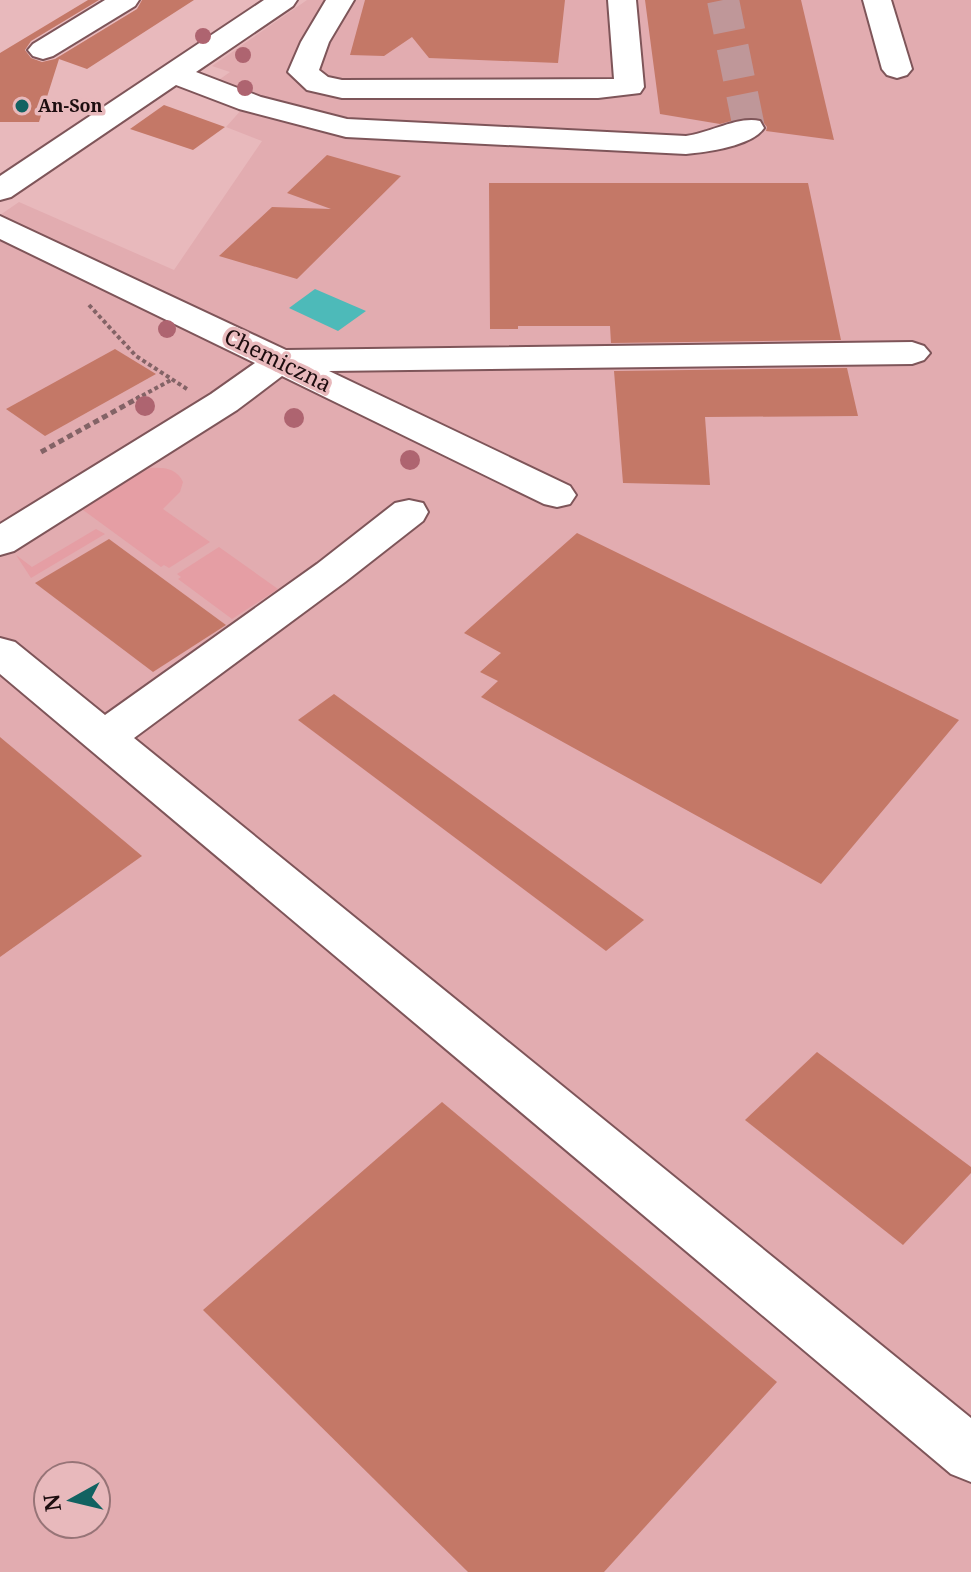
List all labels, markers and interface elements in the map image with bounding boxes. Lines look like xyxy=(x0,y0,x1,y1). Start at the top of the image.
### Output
place label: An-Son xyxy=(38,93,103,117)
marker: An-Son xyxy=(13,97,31,115)
street label: Chemiczna xyxy=(220,320,337,398)
north arrow xyxy=(32,1460,112,1540)
text: N xyxy=(35,1492,67,1514)

